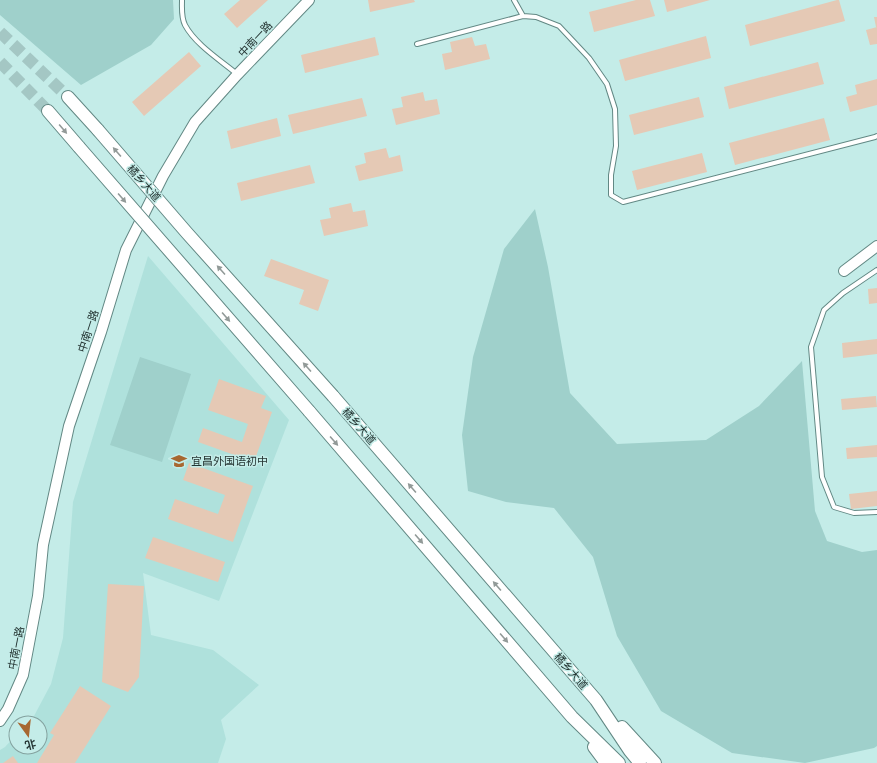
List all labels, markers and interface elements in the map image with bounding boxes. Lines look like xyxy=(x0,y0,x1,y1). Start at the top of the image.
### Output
street label: 中南一路 xyxy=(235,18,275,60)
one-way arrow xyxy=(59,124,68,135)
one-way arrow xyxy=(112,146,121,157)
street label: 橘乡大道 xyxy=(124,162,164,204)
one-way arrow xyxy=(118,193,127,203)
one-way arrow xyxy=(217,266,226,275)
street label: 中南一路 xyxy=(75,308,101,354)
one-way arrow xyxy=(222,312,231,322)
one-way arrow xyxy=(303,362,312,373)
street label: 橘乡大道 xyxy=(339,405,379,447)
one-way arrow xyxy=(330,436,339,446)
school or university icon: 宜昌外国语初中 xyxy=(170,452,188,470)
place label: 宜昌外国语初中 xyxy=(191,454,268,468)
one-way arrow xyxy=(408,482,417,493)
one-way arrow xyxy=(415,534,424,545)
one-way arrow xyxy=(493,581,502,591)
street label: 中南一路 xyxy=(5,625,27,671)
one-way arrow xyxy=(499,633,508,643)
street label: 橘乡大道 xyxy=(551,650,591,692)
north arrow xyxy=(8,715,48,755)
text: 北 xyxy=(23,736,38,753)

